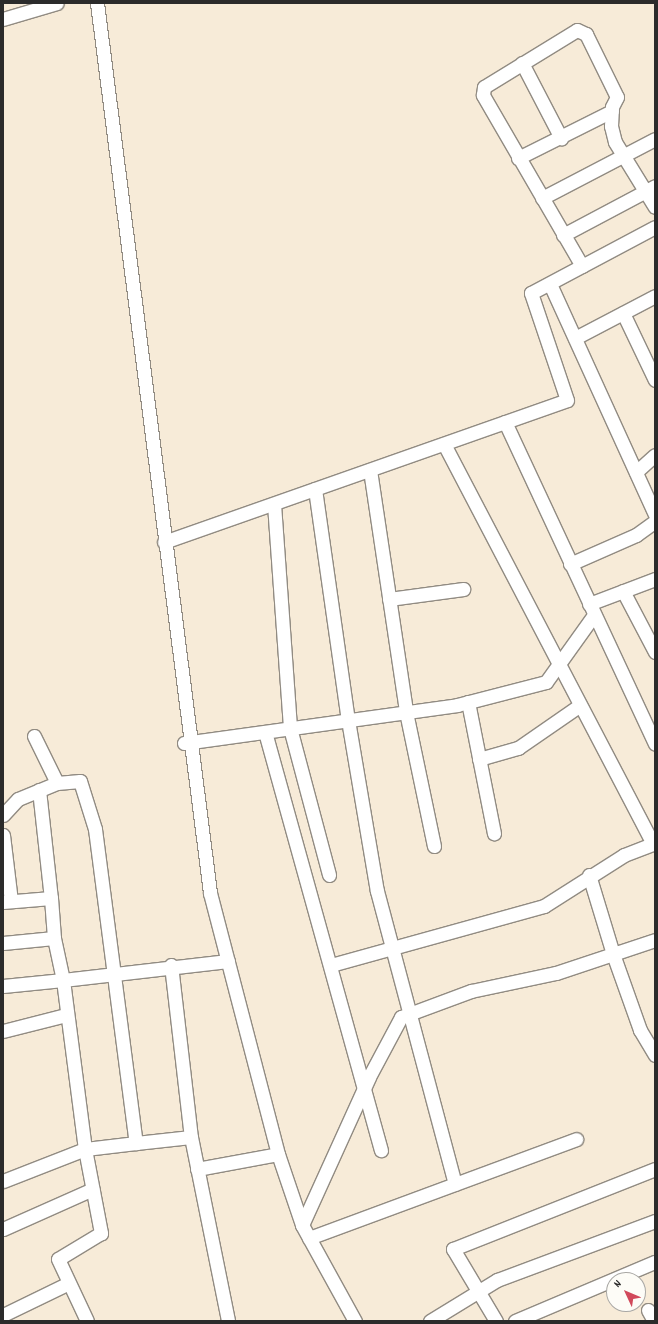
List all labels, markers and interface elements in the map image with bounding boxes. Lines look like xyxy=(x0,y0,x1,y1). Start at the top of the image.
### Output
north arrow xyxy=(606,1272,646,1312)
text: N xyxy=(610,1277,626,1292)

